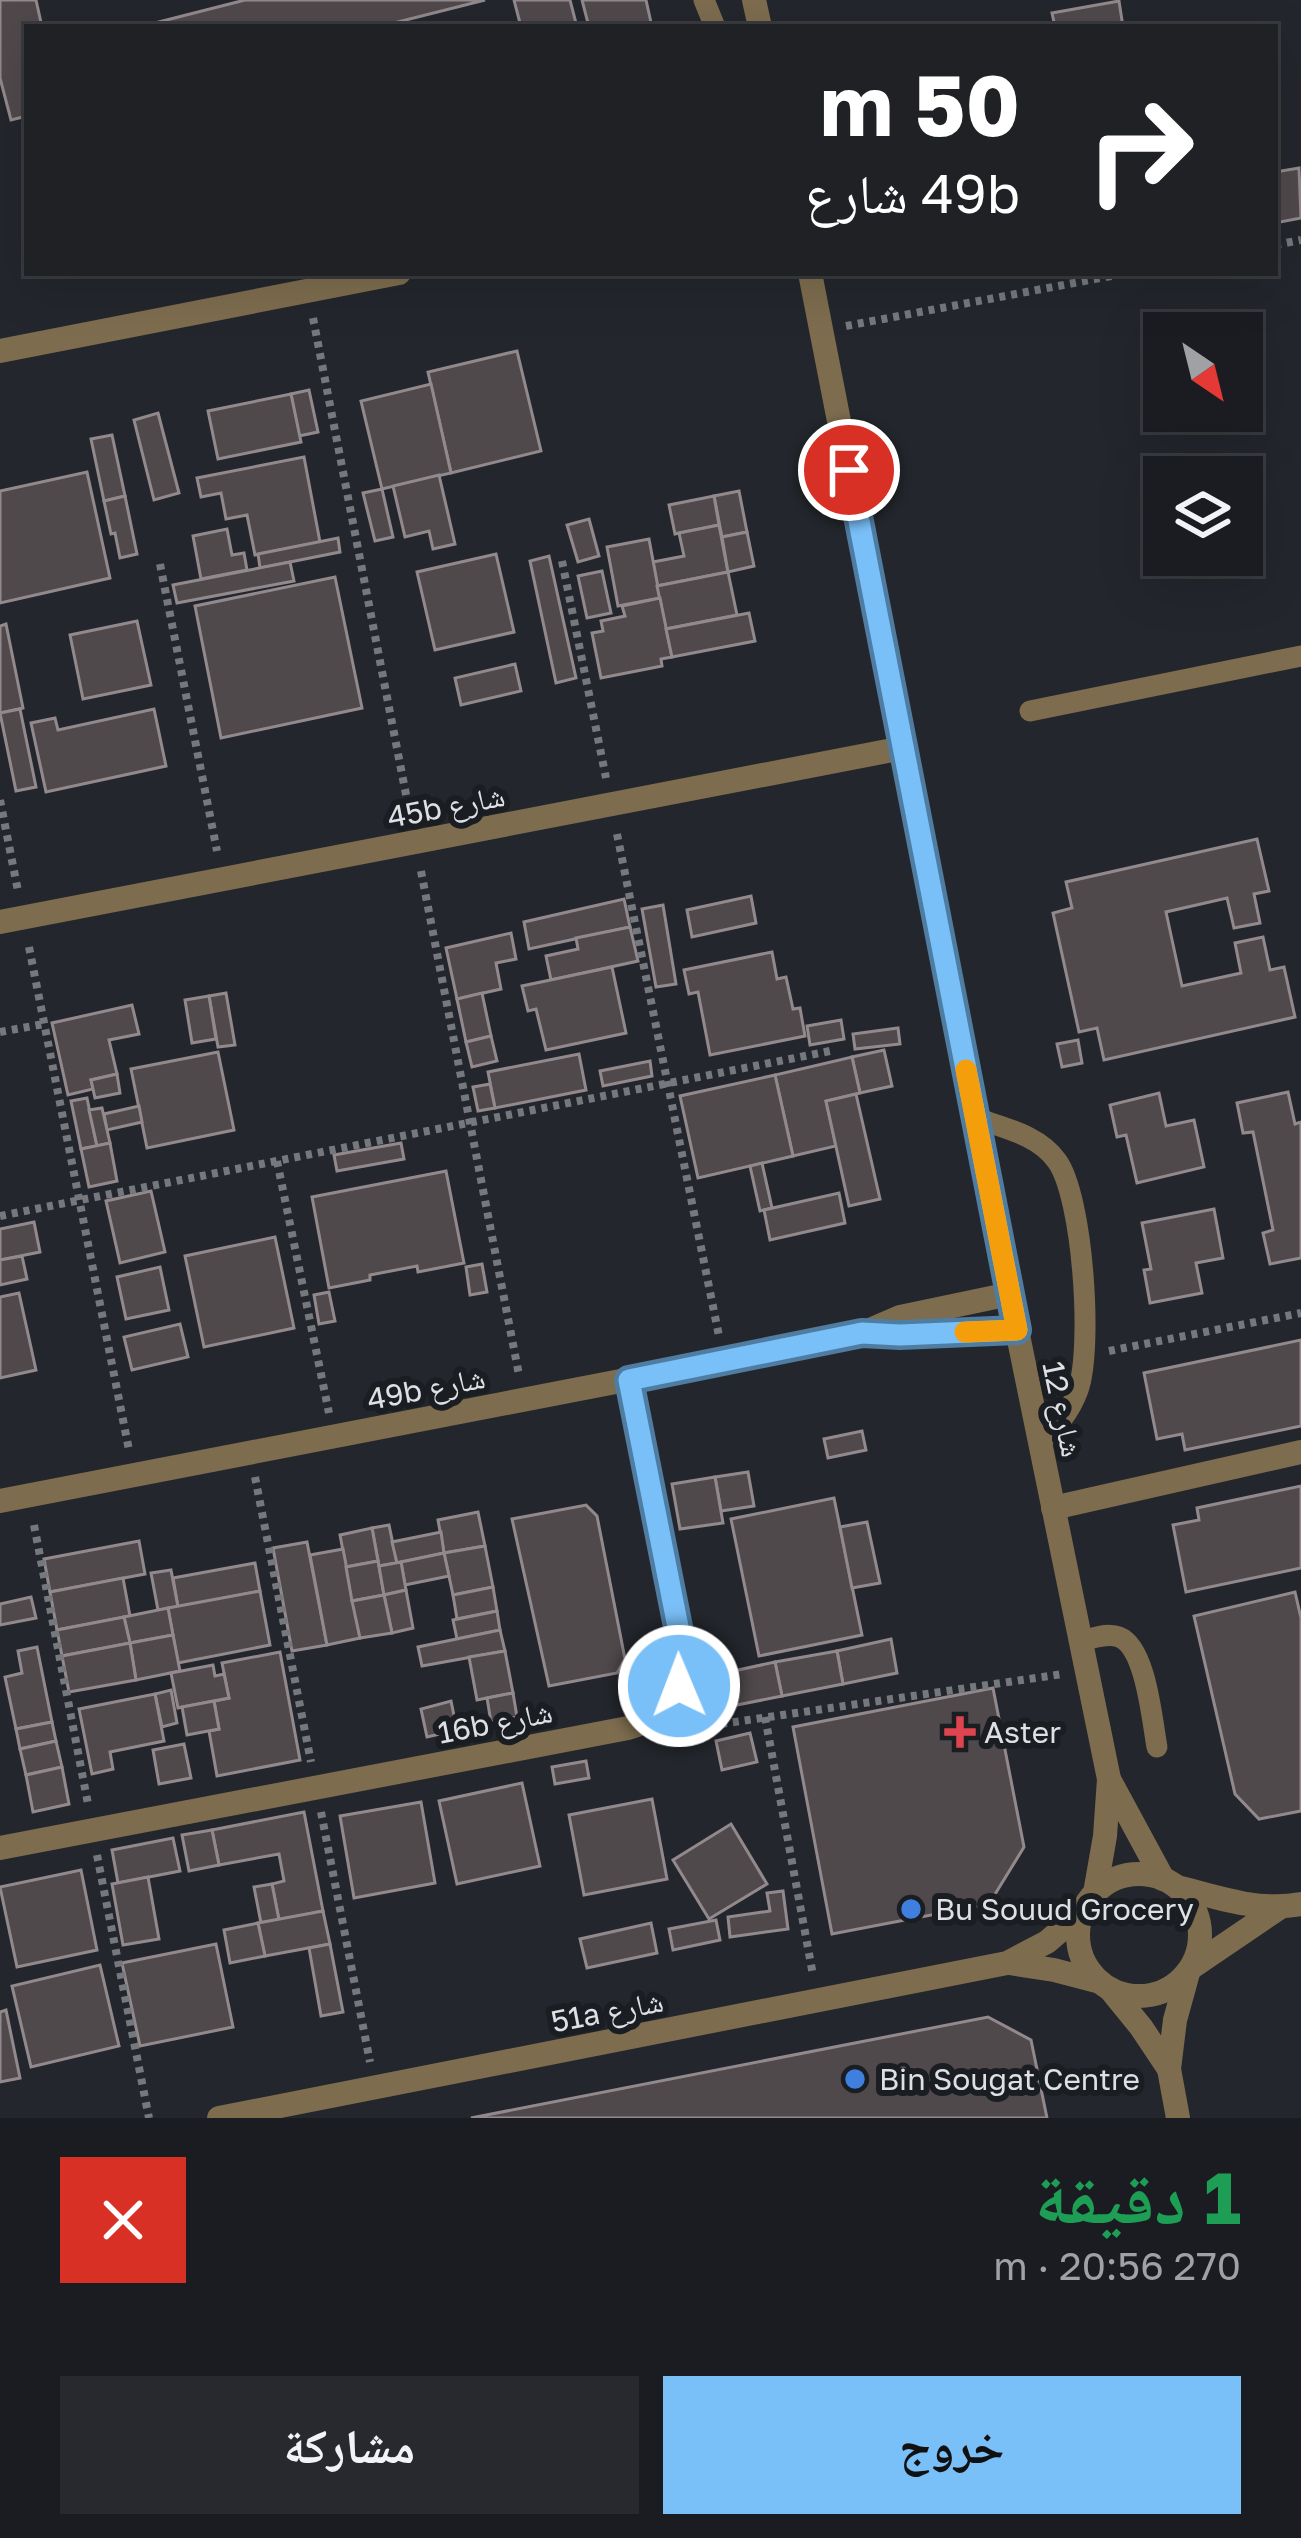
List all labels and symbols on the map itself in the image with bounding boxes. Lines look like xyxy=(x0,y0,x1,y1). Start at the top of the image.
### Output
north arrow xyxy=(1143,312,1263,432)
pin xyxy=(798,419,900,521)
street label: 45b شارع xyxy=(384,777,508,837)
street label: شارع 12 xyxy=(1033,1358,1091,1460)
street label: 49b شارع xyxy=(364,1359,488,1419)
position arrow xyxy=(616,1623,742,1749)
street label: 16b شارع xyxy=(435,1693,556,1753)
place label: Aster xyxy=(984,1714,1061,1750)
marker: Aster xyxy=(947,1719,973,1745)
place label: Bu Souud Grocery xyxy=(935,1891,1194,1927)
marker: Bu Souud Grocery xyxy=(898,1896,924,1922)
street label: 51a شارع xyxy=(548,1983,666,2041)
place label: Bin Sougat Centre xyxy=(879,2061,1140,2097)
marker: Bin Sougat Centre xyxy=(842,2066,868,2092)

